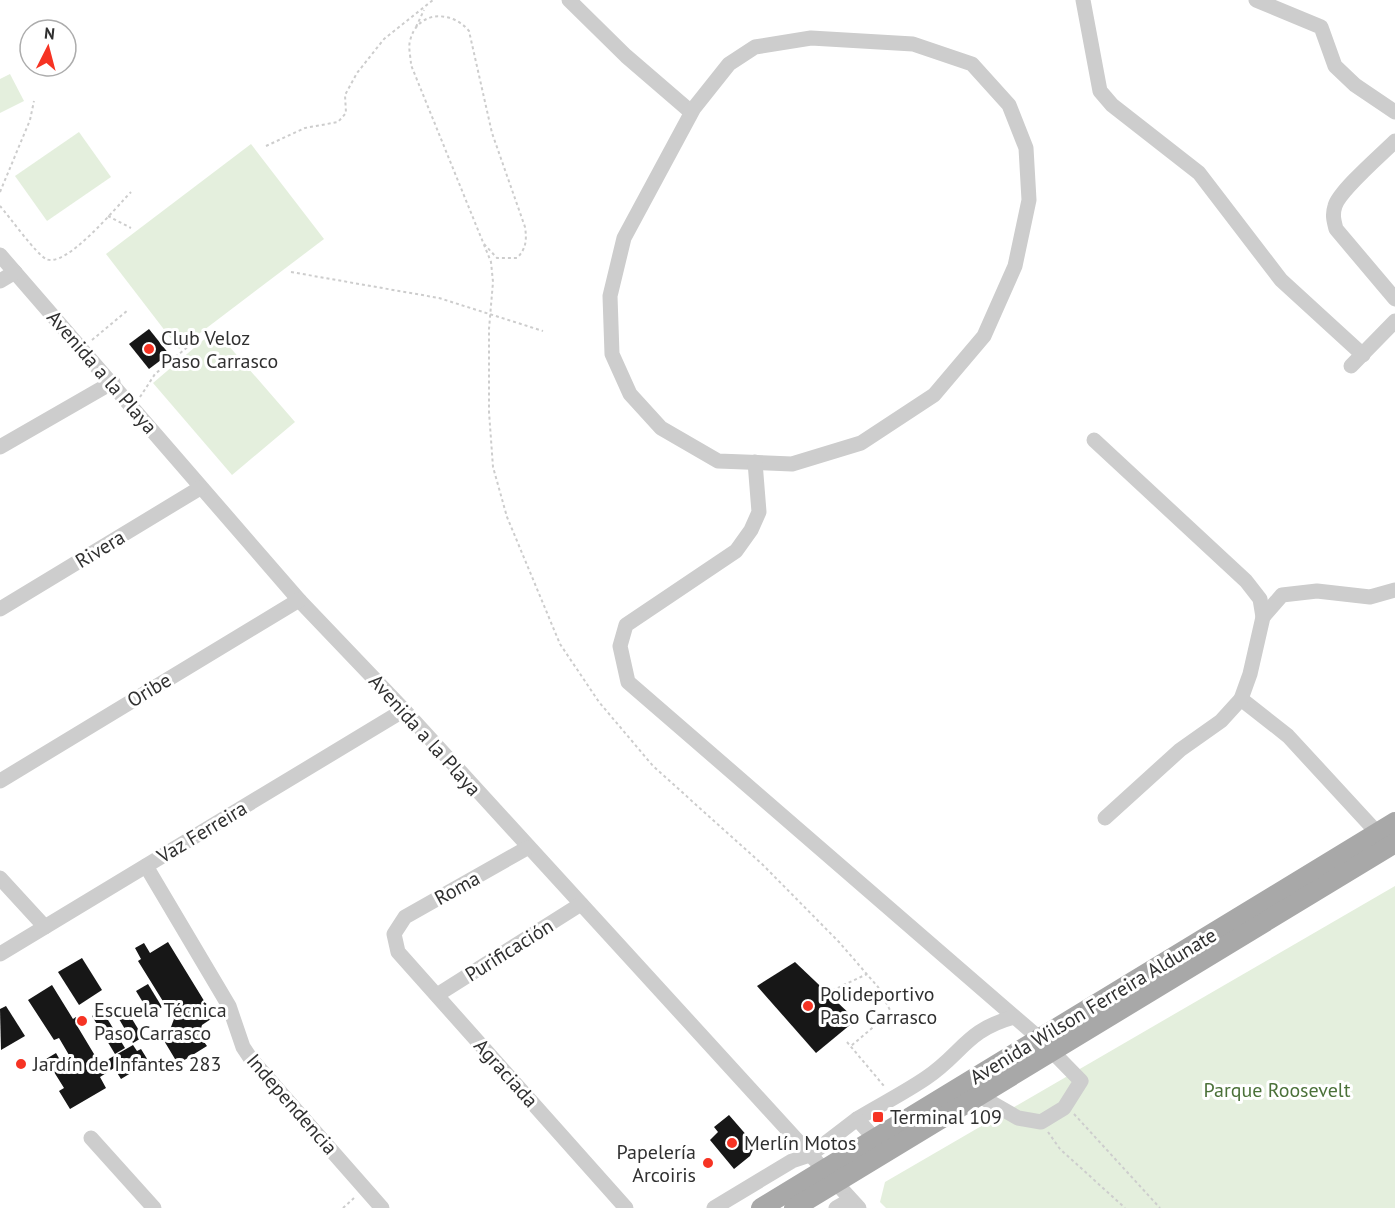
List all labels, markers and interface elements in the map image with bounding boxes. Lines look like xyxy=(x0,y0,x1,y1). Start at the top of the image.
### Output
north arrow xyxy=(18,18,78,78)
text: N xyxy=(43,23,56,44)
street label: Avenida a la Playa xyxy=(41,305,163,439)
place label: Club Veloz Paso Carrasco xyxy=(161,325,278,374)
marker: Club Veloz Paso Carrasco xyxy=(142,342,156,356)
street label: Rivera xyxy=(70,524,130,574)
street label: Oribe xyxy=(122,667,176,713)
street label: Avenida a la Playa xyxy=(363,669,487,801)
street label: Vaz Ferreira xyxy=(151,795,252,869)
street label: Roma xyxy=(430,865,484,911)
street label: Purificación xyxy=(460,913,558,987)
street label: Avenida Wilson Ferreira Aldunate xyxy=(965,922,1221,1090)
place label: Polideportivo Paso Carrasco xyxy=(820,981,937,1030)
place label: Escuela Técnica Paso Carrasco xyxy=(94,997,227,1046)
marker: Polideportivo Paso Carrasco xyxy=(801,999,815,1013)
marker: Escuela Técnica Paso Carrasco xyxy=(75,1014,89,1028)
street label: Agraciada xyxy=(468,1033,544,1113)
street label: Independencia xyxy=(241,1048,343,1160)
place label: Jardín de Infantes 283 xyxy=(32,1051,221,1077)
marker: Jardín de Infantes 283 xyxy=(14,1057,28,1071)
park label: Parque Roosevelt xyxy=(1204,1077,1351,1103)
place label: Terminal 109 xyxy=(890,1104,1002,1130)
marker: Terminal 109 xyxy=(871,1110,885,1124)
place label: Merlín Motos xyxy=(744,1130,857,1156)
marker: Merlín Motos xyxy=(725,1136,739,1150)
place label: Papelería Arcoiris xyxy=(617,1139,696,1188)
marker: Papelería Arcoiris xyxy=(701,1156,715,1170)

